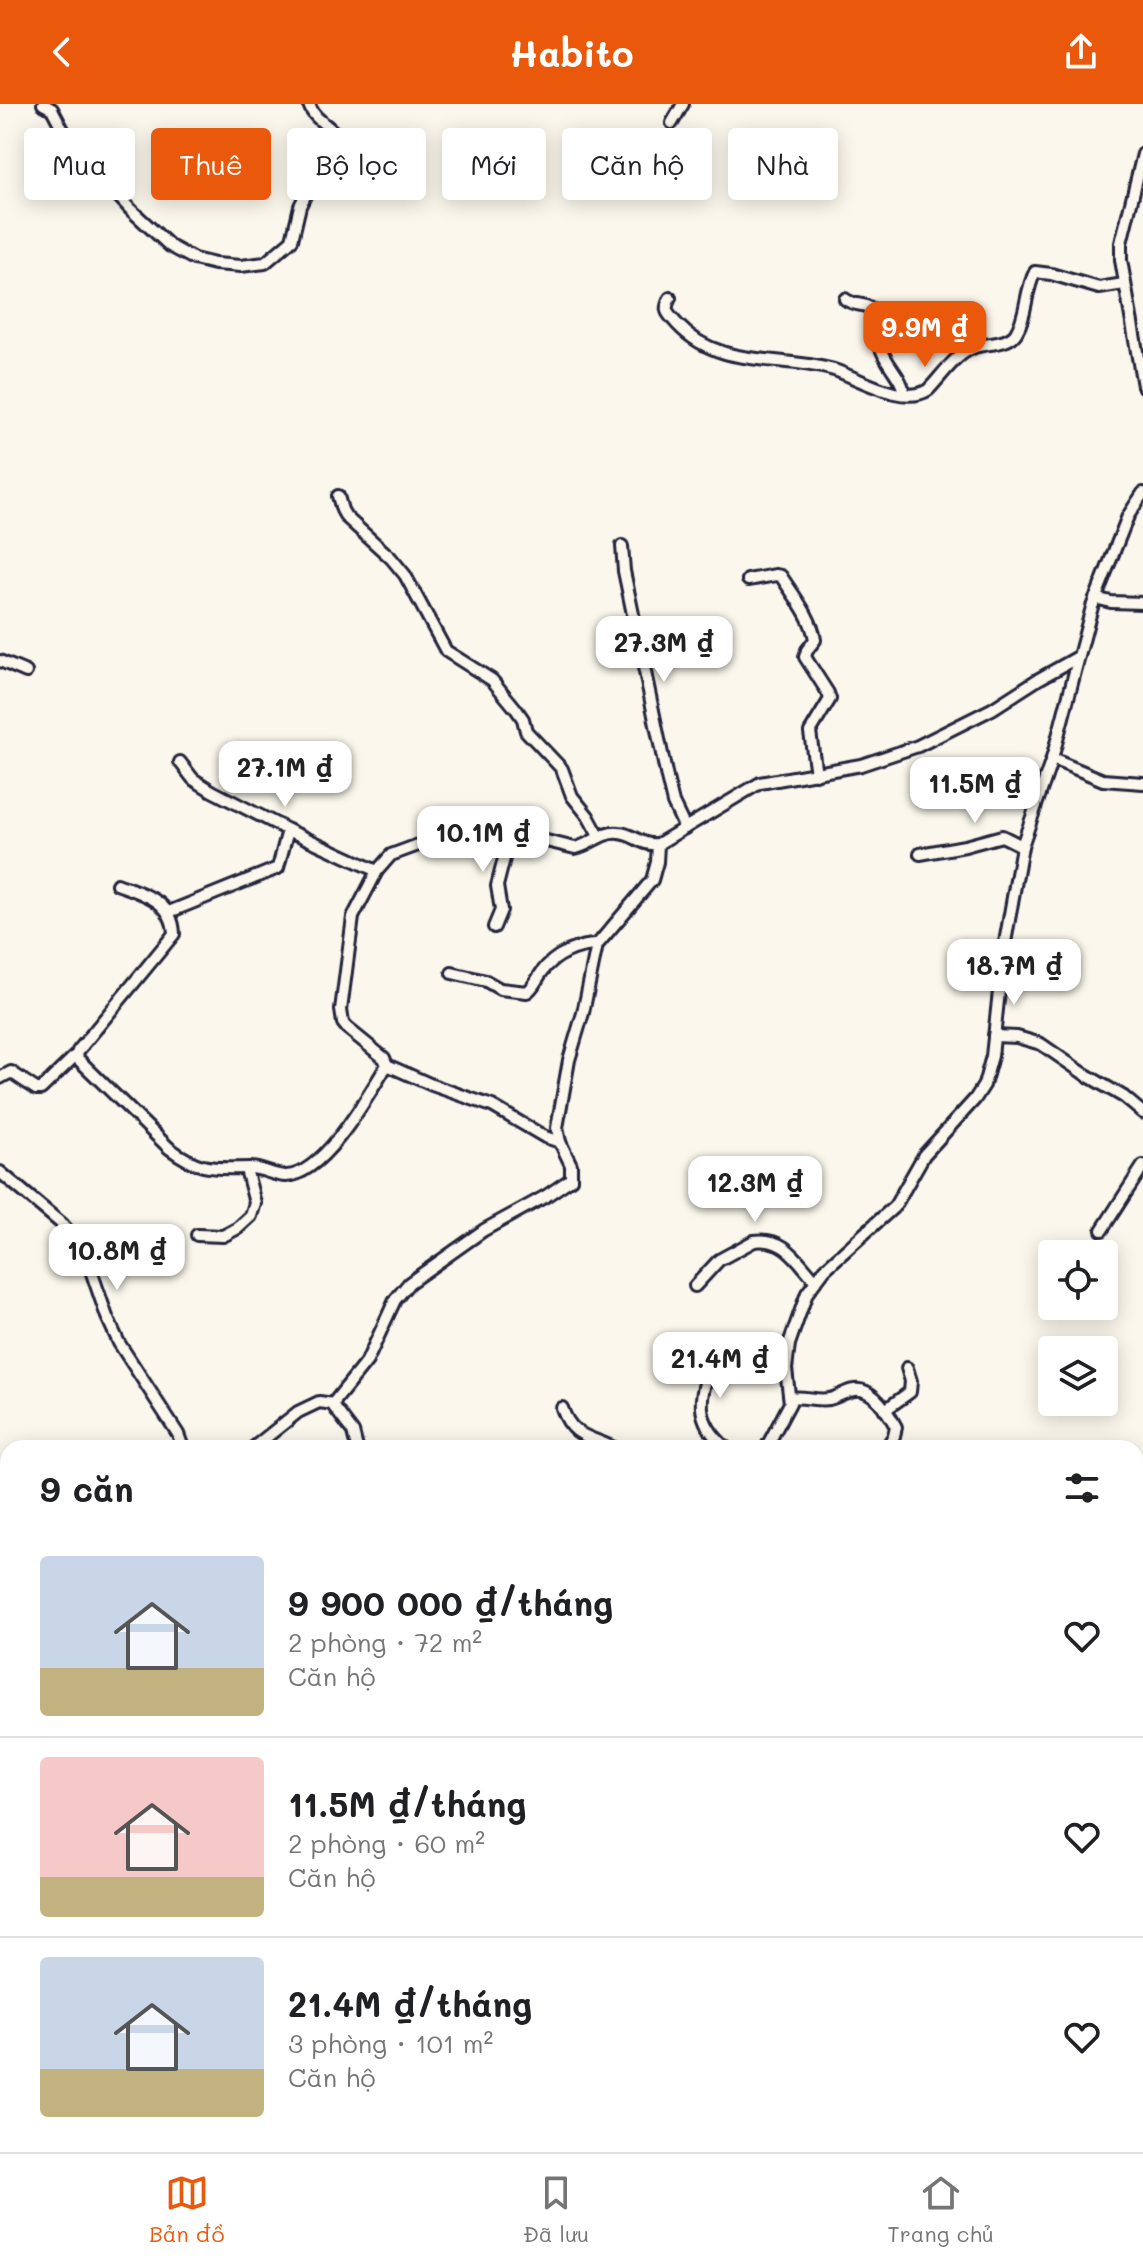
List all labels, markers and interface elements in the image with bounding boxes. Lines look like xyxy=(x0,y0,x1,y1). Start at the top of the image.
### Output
text: Habito xyxy=(510,29,633,76)
icon: back xyxy=(40,30,84,74)
icon: share xyxy=(1059,30,1103,74)
chip: Mua xyxy=(24,128,135,200)
chip: Thuê xyxy=(151,128,271,200)
chip: Bộ lọc xyxy=(287,128,426,200)
chip: Mới xyxy=(442,128,546,200)
chip: Căn hộ xyxy=(562,128,712,200)
chip: Nhà xyxy=(728,128,838,200)
pin: 9.9M ₫ xyxy=(860,301,990,369)
text: 9.9M ₫ xyxy=(881,310,969,344)
pin: 27.3M ₫ xyxy=(590,616,738,684)
text: 27.3M ₫ xyxy=(614,625,714,659)
pin: 27.1M ₫ xyxy=(211,741,359,809)
text: 27.1M ₫ xyxy=(237,750,333,784)
pin: 11.5M ₫ xyxy=(901,757,1049,825)
text: 11.5M ₫ xyxy=(928,766,1022,800)
pin: 10.1M ₫ xyxy=(409,806,557,874)
text: 10.1M ₫ xyxy=(435,815,531,849)
pin: 18.7M ₫ xyxy=(940,939,1088,1007)
text: 18.7M ₫ xyxy=(965,948,1063,982)
pin: 12.3M ₫ xyxy=(681,1156,829,1224)
text: 12.3M ₫ xyxy=(706,1165,804,1199)
pin: 10.8M ₫ xyxy=(43,1224,191,1292)
text: 10.8M ₫ xyxy=(67,1233,167,1267)
map controls xyxy=(1038,1240,1118,1416)
button: locate xyxy=(1038,1240,1118,1320)
pin: 21.4M ₫ xyxy=(646,1332,794,1400)
button: layers xyxy=(1038,1336,1118,1416)
text: 21.4M ₫ xyxy=(671,1341,769,1375)
text: 9 căn xyxy=(40,1466,133,1511)
icon: filters xyxy=(1060,1466,1104,1510)
text: 9 900 000 ₫/tháng xyxy=(288,1580,613,1625)
icon: home xyxy=(104,1588,200,1684)
icon: heart xyxy=(1060,1614,1104,1658)
text: 2 phòng · 72 m² xyxy=(288,1625,482,1659)
text: Căn hộ xyxy=(288,1659,376,1693)
text: 11.5M ₫/tháng xyxy=(288,1781,527,1826)
icon: home xyxy=(104,1789,200,1885)
icon: heart xyxy=(1060,1815,1104,1859)
text: 2 phòng · 60 m² xyxy=(288,1826,485,1860)
text: Căn hộ xyxy=(288,1860,376,1894)
text: 21.4M ₫/tháng xyxy=(288,1981,532,2026)
icon: home xyxy=(104,1989,200,2085)
icon: heart xyxy=(1060,2015,1104,2059)
text: 3 phòng · 101 m² xyxy=(288,2026,493,2060)
text: Căn hộ xyxy=(288,2060,376,2094)
tab: Bản đồ xyxy=(149,2171,225,2248)
tab: Đã lưu xyxy=(523,2171,589,2248)
tab: Trang chủ xyxy=(887,2171,994,2248)

